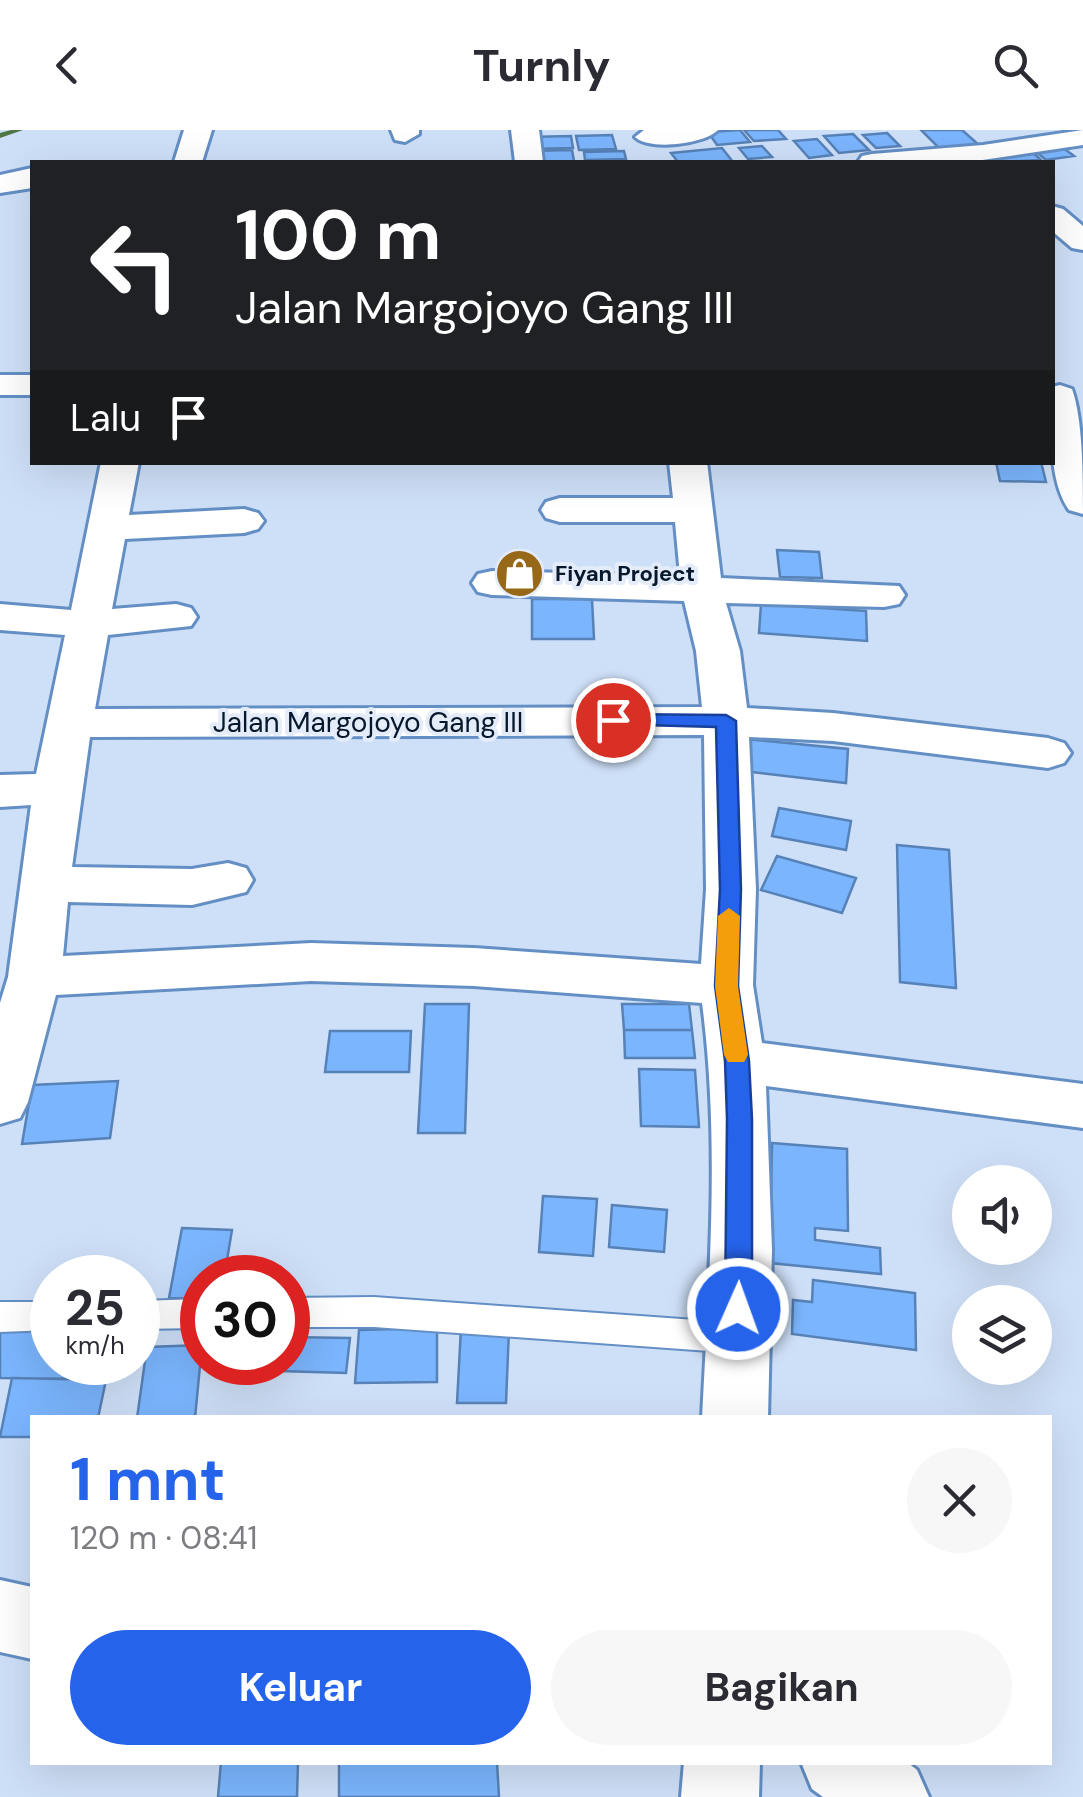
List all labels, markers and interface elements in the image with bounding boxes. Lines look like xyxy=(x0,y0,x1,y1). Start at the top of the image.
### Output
text: Turnly xyxy=(473,36,610,95)
icon: back xyxy=(40,38,95,93)
icon: search xyxy=(988,38,1043,93)
text: 100 m xyxy=(235,190,441,281)
icon: left xyxy=(70,200,200,330)
text: Jalan Margojoyo Gang III xyxy=(235,278,734,337)
icon: arrive xyxy=(161,390,216,445)
text: Lalu xyxy=(70,393,141,443)
shop icon: Fiyan Project xyxy=(494,547,546,599)
place label: Fiyan Project xyxy=(555,559,695,588)
pin xyxy=(571,678,656,763)
icon: arrive xyxy=(586,693,641,748)
street label: Jalan Margojoyo Gang III xyxy=(213,704,523,741)
map controls xyxy=(952,1165,1052,1385)
button: sound xyxy=(952,1165,1052,1265)
speed limit sign: 30 xyxy=(180,1255,310,1385)
position arrow xyxy=(686,1257,790,1361)
text: 25 xyxy=(65,1275,125,1341)
button: layers xyxy=(952,1285,1052,1385)
text: km/h xyxy=(65,1329,125,1362)
text: 1 mnt xyxy=(70,1440,225,1519)
button: close xyxy=(907,1448,1012,1553)
text: 120 m · 08:41 xyxy=(70,1517,258,1559)
button: Keluar xyxy=(70,1630,531,1745)
button: Bagikan xyxy=(551,1630,1012,1745)

